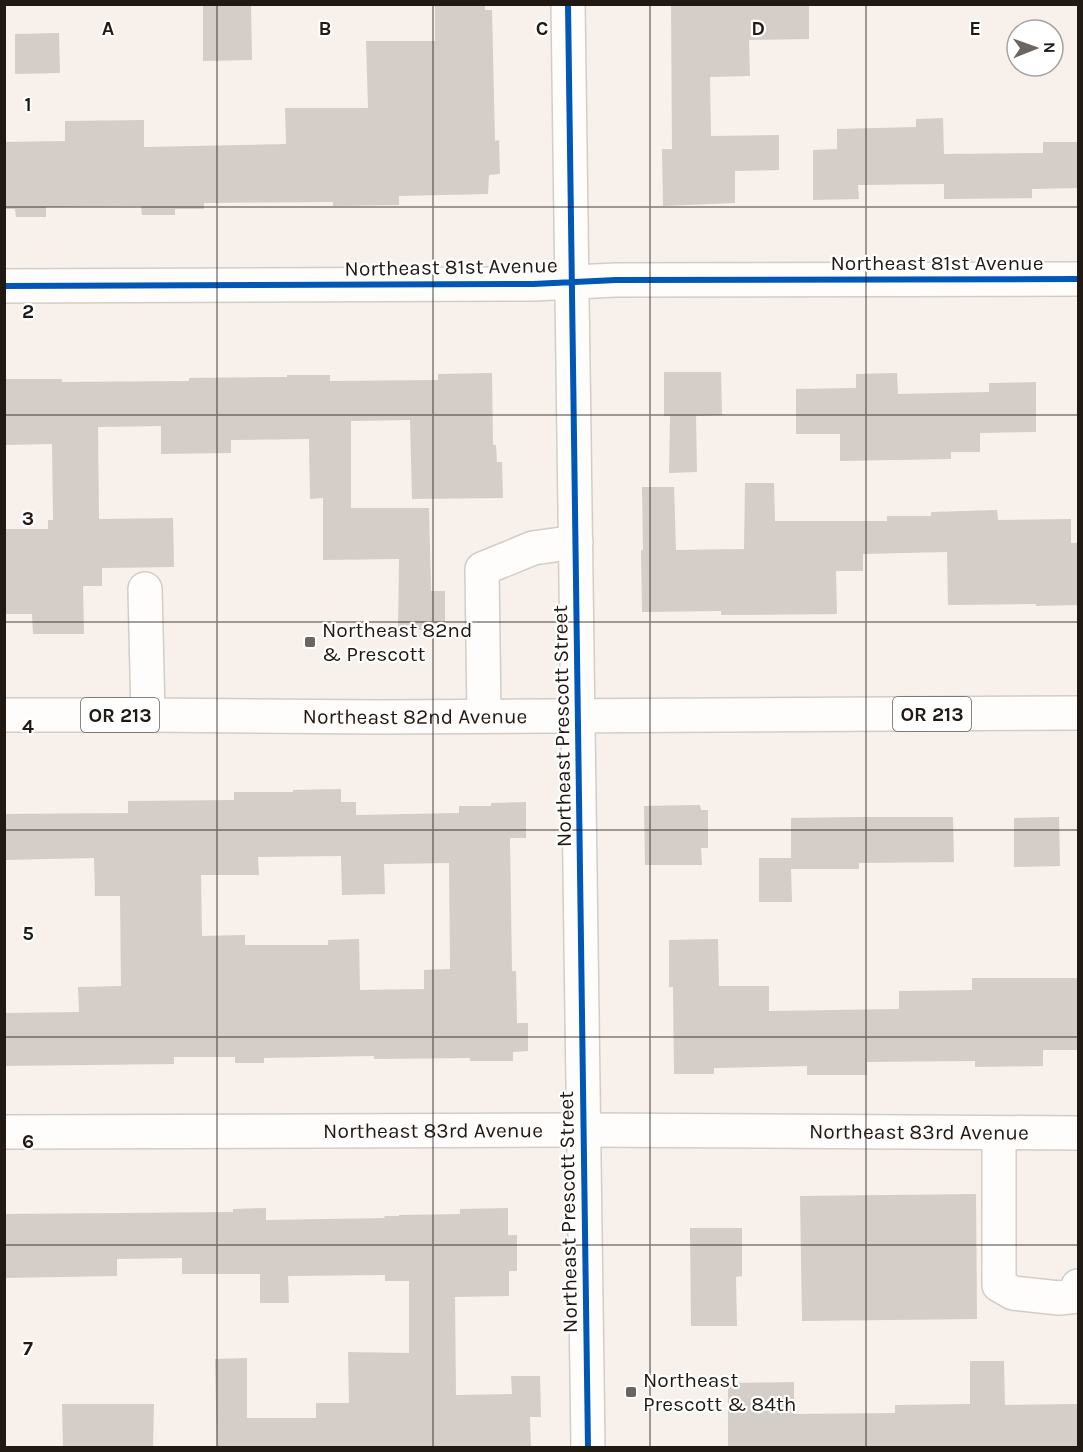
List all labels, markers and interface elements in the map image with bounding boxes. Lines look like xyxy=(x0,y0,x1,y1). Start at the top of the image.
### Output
text: A xyxy=(102,17,115,40)
text: B xyxy=(319,17,331,40)
text: C xyxy=(536,17,548,40)
text: D xyxy=(751,17,765,40)
text: E xyxy=(969,17,981,40)
north arrow xyxy=(1005,18,1065,78)
text: N xyxy=(1040,42,1059,54)
text: 1 xyxy=(24,93,32,116)
street label: Northeast 81st Avenue xyxy=(830,251,1044,275)
street label: Northeast 81st Avenue xyxy=(344,253,558,281)
text: 2 xyxy=(22,300,34,323)
text: 3 xyxy=(22,507,34,530)
street label: Northeast Prescott Street xyxy=(548,605,576,847)
place label: Northeast 82nd & Prescott xyxy=(322,618,472,666)
marker: Northeast 82nd & Prescott xyxy=(303,635,317,649)
road number: OR 213 xyxy=(893,697,971,731)
road number: OR 213 xyxy=(81,698,159,732)
street label: Northeast 82nd Avenue xyxy=(303,704,527,729)
text: 4 xyxy=(22,715,34,738)
text: 5 xyxy=(22,922,34,945)
street label: Northeast Prescott Street xyxy=(554,1091,582,1333)
street label: Northeast 83rd Avenue xyxy=(323,1118,543,1143)
street label: Northeast 83rd Avenue xyxy=(809,1119,1029,1145)
text: 6 xyxy=(22,1130,34,1153)
text: 7 xyxy=(23,1337,33,1360)
place label: Northeast Prescott & 84th xyxy=(643,1368,797,1416)
marker: Northeast Prescott & 84th xyxy=(624,1385,638,1399)

